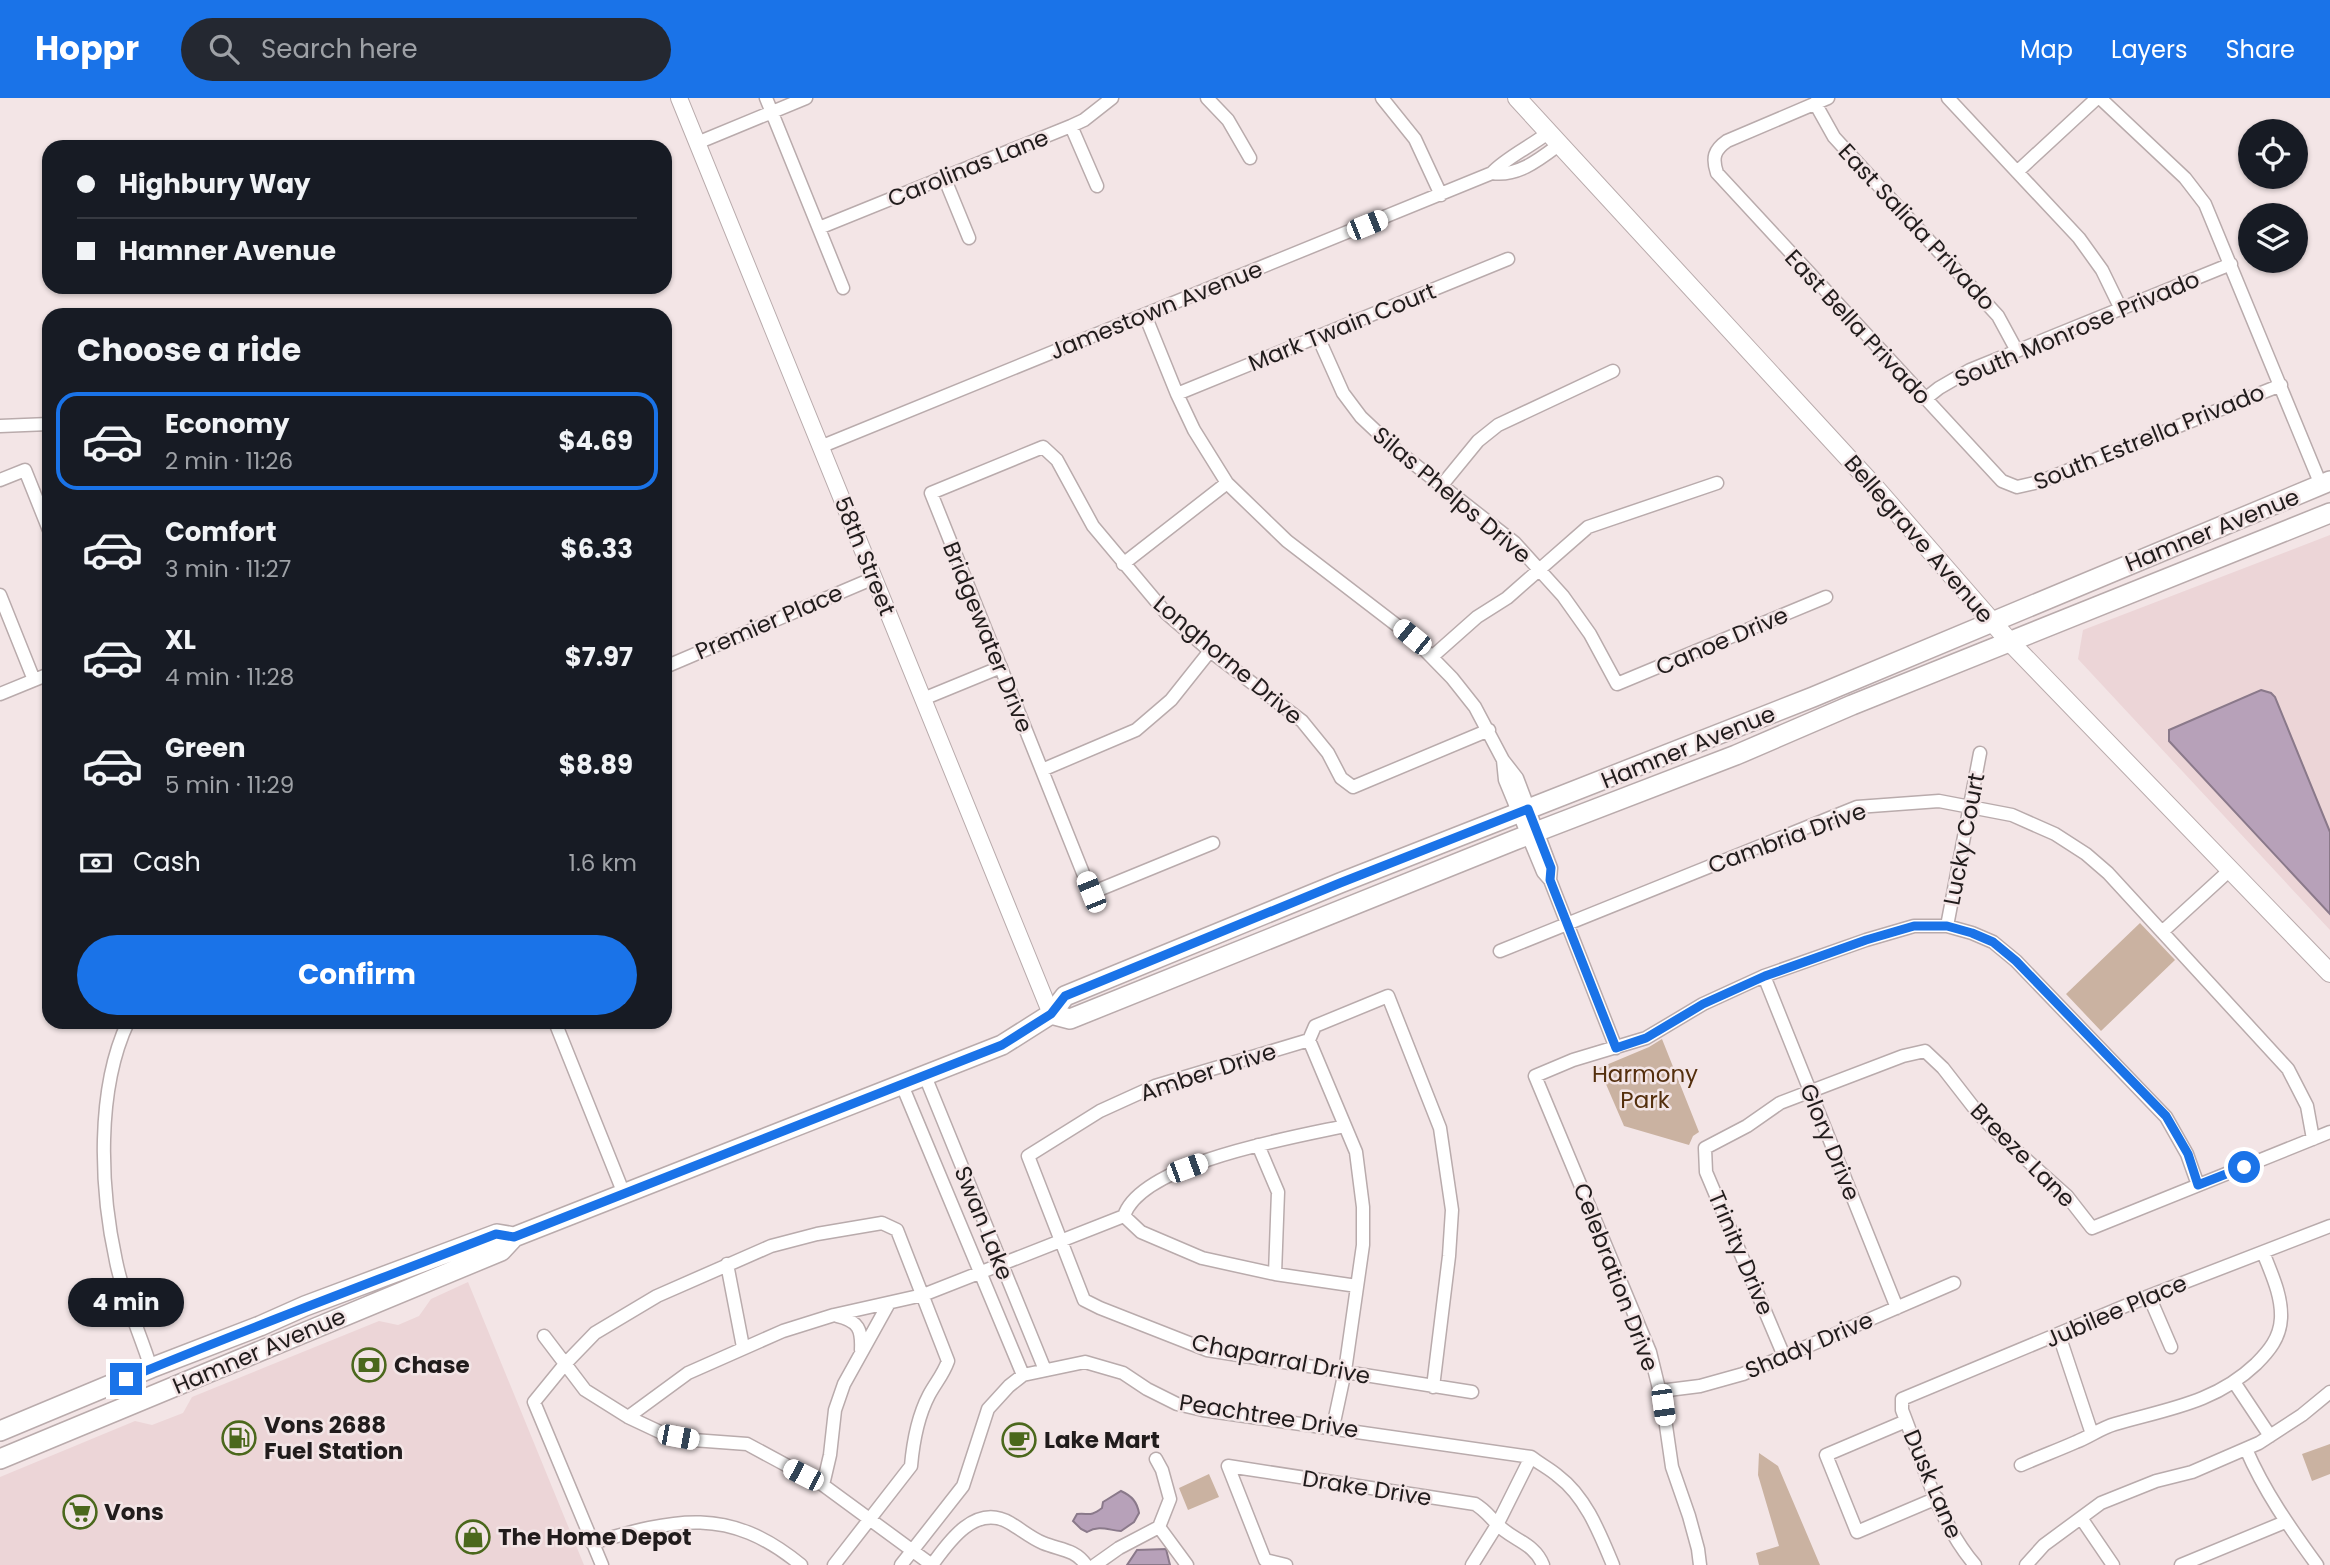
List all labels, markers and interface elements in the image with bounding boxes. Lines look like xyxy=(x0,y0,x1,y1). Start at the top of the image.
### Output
search box xyxy=(181,18,671,81)
text: Hoppr xyxy=(35,25,139,72)
icon: search xyxy=(205,30,243,68)
text: Search here xyxy=(261,31,418,67)
text: Map xyxy=(2020,33,2073,66)
text: Layers xyxy=(2111,33,2187,66)
text: Share xyxy=(2225,33,2295,66)
map controls xyxy=(2238,119,2308,273)
button: locate xyxy=(2238,119,2308,189)
street label: Carolinas Lane xyxy=(883,121,1053,215)
street label: East Salida Privado xyxy=(1831,136,2003,318)
text: Highbury Way xyxy=(119,166,311,202)
button: layers xyxy=(2238,203,2308,273)
car xyxy=(1344,207,1391,243)
text: Hamner Avenue xyxy=(119,233,336,269)
street label: East Bella Privado xyxy=(1778,242,1938,412)
street label: Jamestown Avenue xyxy=(1045,253,1267,367)
street label: South Monrose Privado xyxy=(1950,263,2204,395)
street label: Mark Twain Court xyxy=(1244,275,1440,379)
text: Choose a ride xyxy=(77,327,301,372)
street label: South Estrella Privado xyxy=(2029,376,2269,498)
text: Economy xyxy=(165,406,289,442)
icon: car xyxy=(81,410,144,473)
street label: Silas Phelps Drive xyxy=(1366,419,1538,571)
text: $4.69 xyxy=(558,423,633,459)
text: 2 min · 11:26 xyxy=(165,445,293,477)
street label: Bellegrave Avenue xyxy=(1837,448,2001,630)
street label: Hamner Avenue xyxy=(2120,480,2304,580)
street label: 58th Street xyxy=(827,492,903,620)
text: Comfort xyxy=(165,514,277,550)
icon: car xyxy=(81,518,144,581)
text: $6.33 xyxy=(561,531,633,567)
street label: Bridgewater Drive xyxy=(935,537,1041,737)
text: 3 min · 11:27 xyxy=(165,553,291,585)
street label: Premier Place xyxy=(690,577,848,667)
street label: Longhorne Drive xyxy=(1147,588,1309,732)
street label: Canoe Drive xyxy=(1651,599,1793,683)
car xyxy=(1390,616,1435,658)
text: XL xyxy=(165,622,196,658)
icon: car xyxy=(81,626,144,689)
text: $7.97 xyxy=(565,639,633,675)
text: 4 min · 11:28 xyxy=(165,661,294,693)
street label: Hamner Avenue xyxy=(1596,697,1780,797)
text: Green xyxy=(165,730,246,766)
icon: car xyxy=(81,734,144,797)
text: $8.89 xyxy=(559,747,633,783)
text: 5 min · 11:29 xyxy=(165,769,294,801)
street label: Lucky Court xyxy=(1936,770,1992,908)
street label: Cambria Drive xyxy=(1703,795,1871,881)
icon: cash xyxy=(77,844,115,882)
text: Cash xyxy=(133,844,201,880)
text: 1.6 km xyxy=(569,847,637,879)
car xyxy=(1074,869,1109,915)
button: Confirm xyxy=(77,935,637,1015)
street label: Amber Drive xyxy=(1136,1035,1280,1109)
park label: Harmony Park xyxy=(1592,1058,1698,1116)
street label: Glory Drive xyxy=(1792,1079,1868,1205)
street label: Breeze Lane xyxy=(1963,1095,2083,1215)
car xyxy=(1164,1151,1211,1185)
route start xyxy=(2228,1151,2260,1183)
street label: Swan Lake xyxy=(947,1161,1021,1285)
street label: Celebration Drive xyxy=(1565,1178,1667,1376)
street label: Trinity Drive xyxy=(1700,1186,1782,1320)
street label: Jubilee Place xyxy=(2040,1267,2192,1355)
callout: 4 min xyxy=(68,1278,184,1326)
text: 4 min xyxy=(92,1286,160,1318)
street label: Hamner Avenue xyxy=(167,1300,351,1402)
street label: Shady Drive xyxy=(1740,1304,1878,1386)
street label: Chaparral Drive xyxy=(1189,1326,1373,1392)
bank icon: Chase xyxy=(350,1346,388,1384)
place label: Chase xyxy=(394,1349,470,1381)
route end xyxy=(110,1363,142,1395)
car xyxy=(1650,1383,1677,1427)
street label: Peachtree Drive xyxy=(1177,1386,1361,1446)
place label: Vons 2688 Fuel Station xyxy=(264,1409,403,1467)
fuel station icon: Vons 2688 Fuel Station xyxy=(220,1419,258,1457)
cafe icon: Lake Mart xyxy=(1000,1421,1038,1459)
car xyxy=(656,1423,701,1451)
place label: Lake Mart xyxy=(1044,1424,1160,1456)
street label: Dusk Lane xyxy=(1896,1425,1970,1543)
car xyxy=(780,1456,827,1494)
street label: Drake Drive xyxy=(1300,1462,1434,1514)
supermarket icon: Vons xyxy=(61,1493,99,1531)
place label: Vons xyxy=(104,1496,164,1528)
shop icon: The Home Depot xyxy=(454,1518,492,1556)
place label: The Home Depot xyxy=(498,1521,692,1553)

